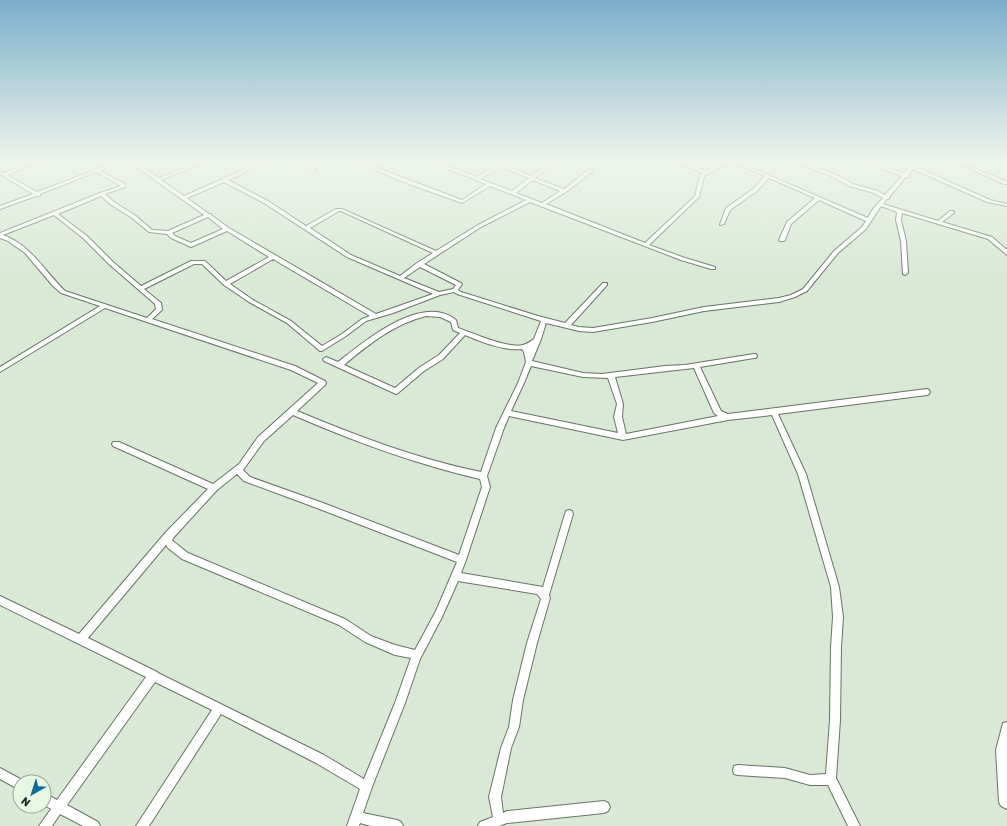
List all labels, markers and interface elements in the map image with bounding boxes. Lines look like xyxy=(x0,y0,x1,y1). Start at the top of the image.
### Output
north arrow xyxy=(12,774,52,814)
text: N xyxy=(19,794,33,809)

